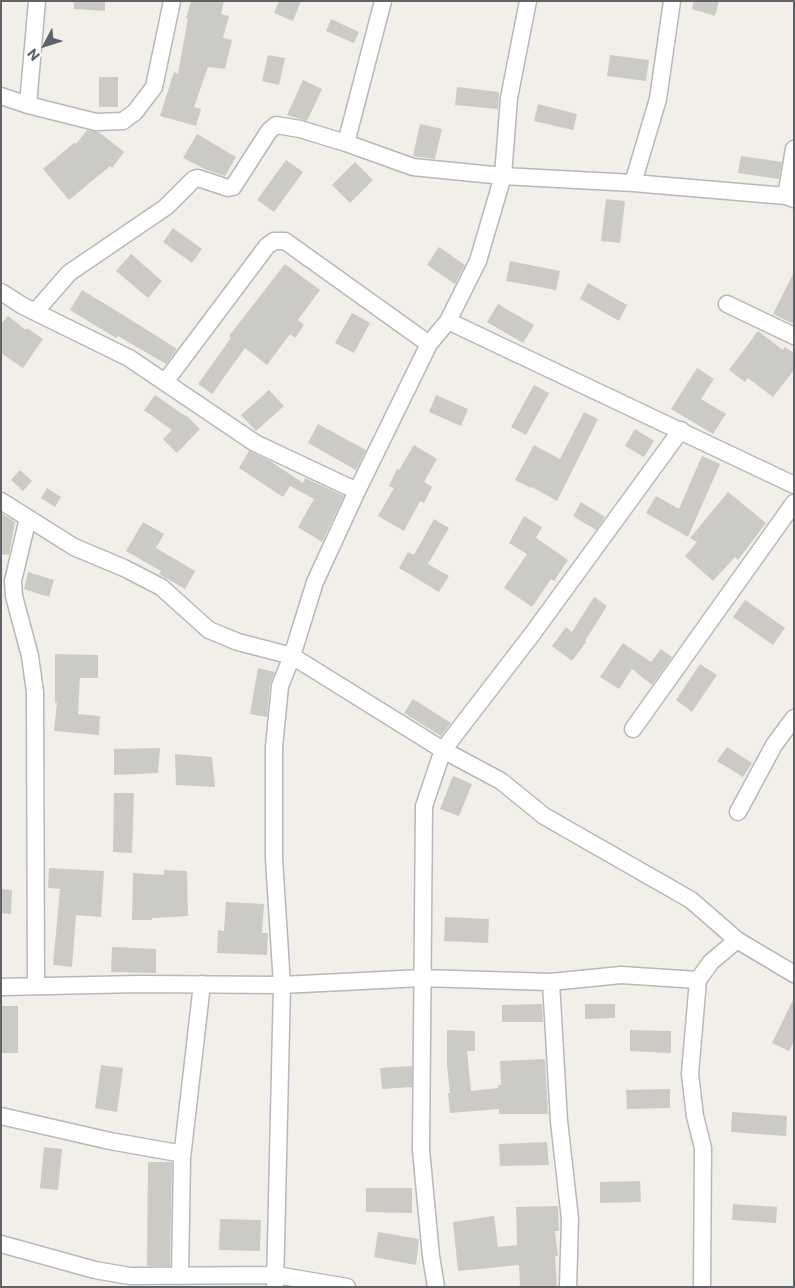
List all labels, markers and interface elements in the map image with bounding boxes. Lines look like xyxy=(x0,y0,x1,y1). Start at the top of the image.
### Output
north arrow xyxy=(20,20,70,70)
text: N xyxy=(23,45,43,64)

